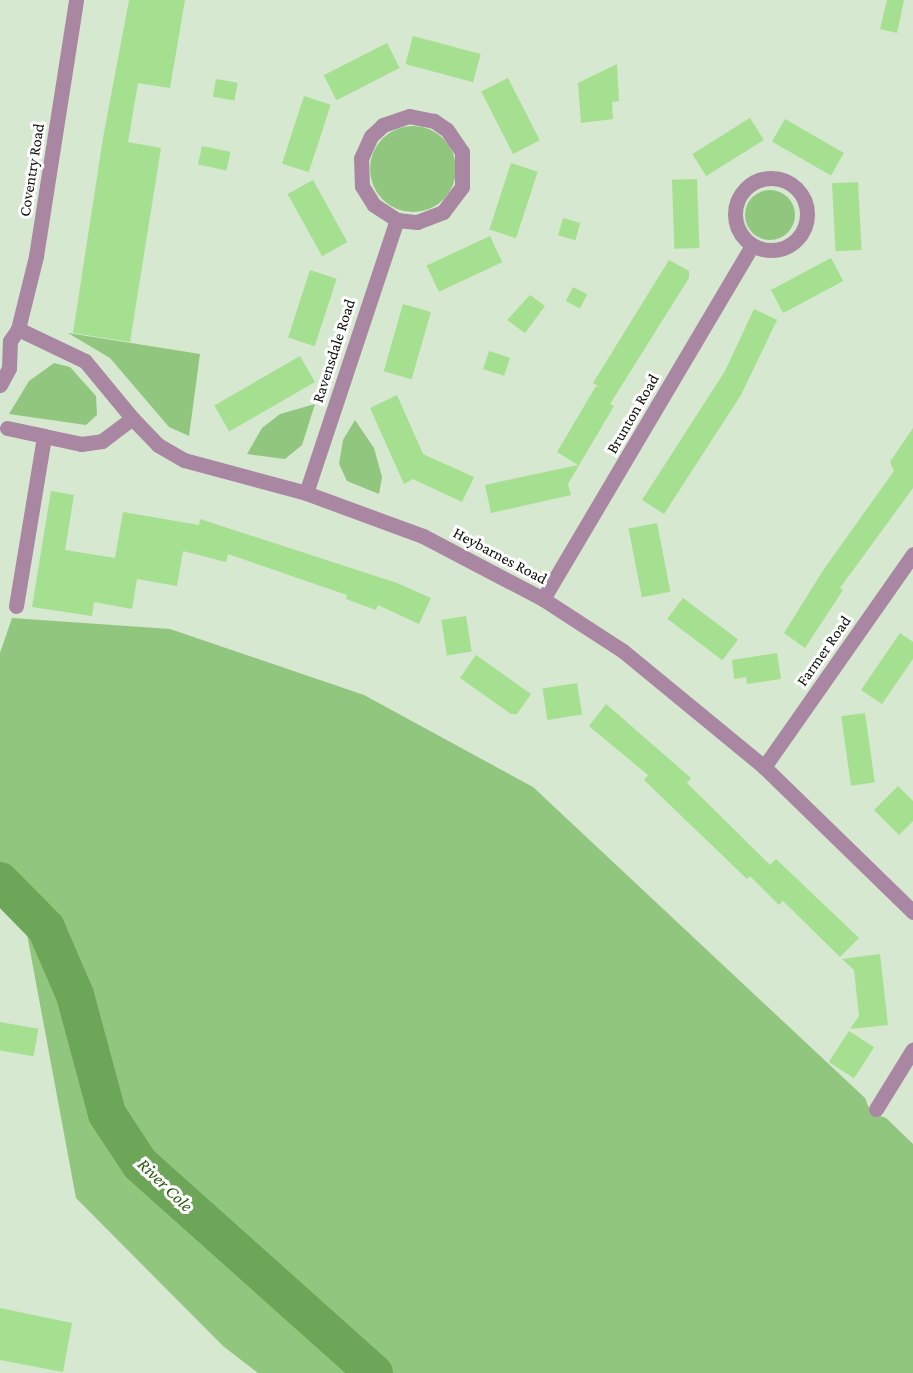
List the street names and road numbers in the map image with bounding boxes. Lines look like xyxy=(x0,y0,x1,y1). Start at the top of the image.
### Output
street label: Coventry Road xyxy=(15,122,49,218)
street label: Ravensdale Road xyxy=(308,297,360,405)
street label: Brunton Road xyxy=(603,371,663,457)
street label: Heybarnes Road xyxy=(450,523,550,589)
street label: Farmer Road xyxy=(793,612,855,690)

